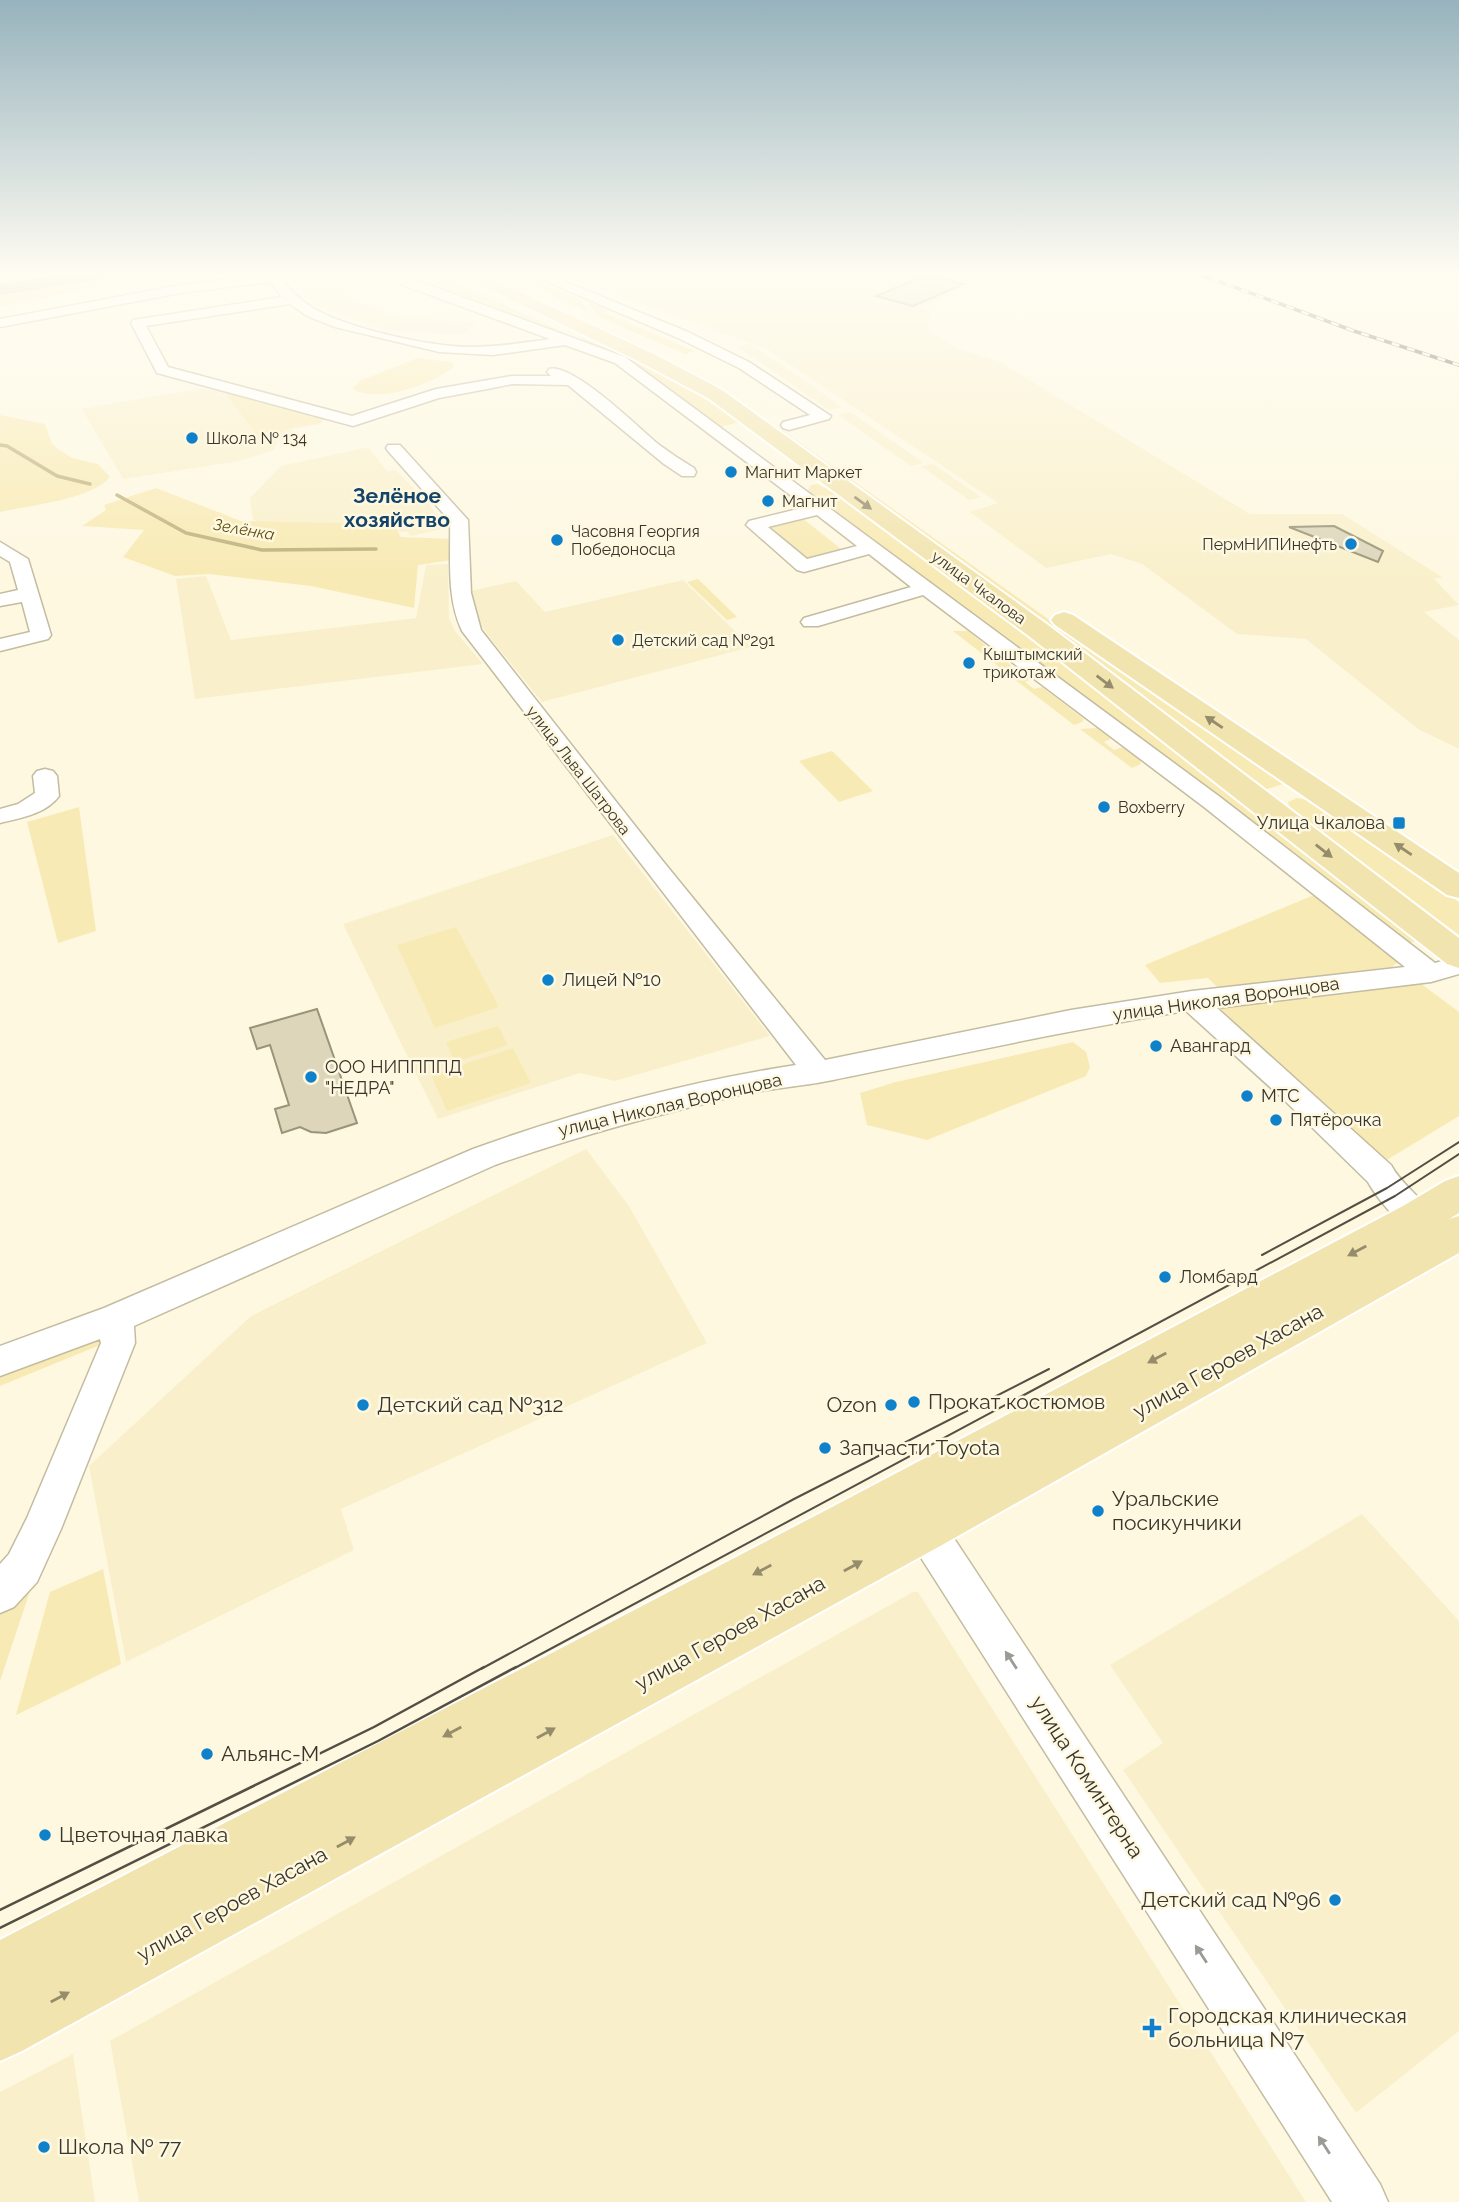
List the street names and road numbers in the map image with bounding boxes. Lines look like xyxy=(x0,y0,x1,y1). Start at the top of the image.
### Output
street label: улица Чкалова xyxy=(928,547,1030,628)
street label: улица Льва Шатрова xyxy=(522,702,635,839)
street label: улица Николая Воронцова xyxy=(1111,972,1341,1025)
street label: улица Николая Воронцова xyxy=(556,1069,784,1140)
street label: улица Героев Хасана xyxy=(1128,1298,1327,1423)
street label: улица Героев Хасана xyxy=(630,1570,829,1695)
street label: улица Коминтерна xyxy=(1026,1691,1149,1863)
street label: улица Героев Хасана xyxy=(132,1841,331,1966)

